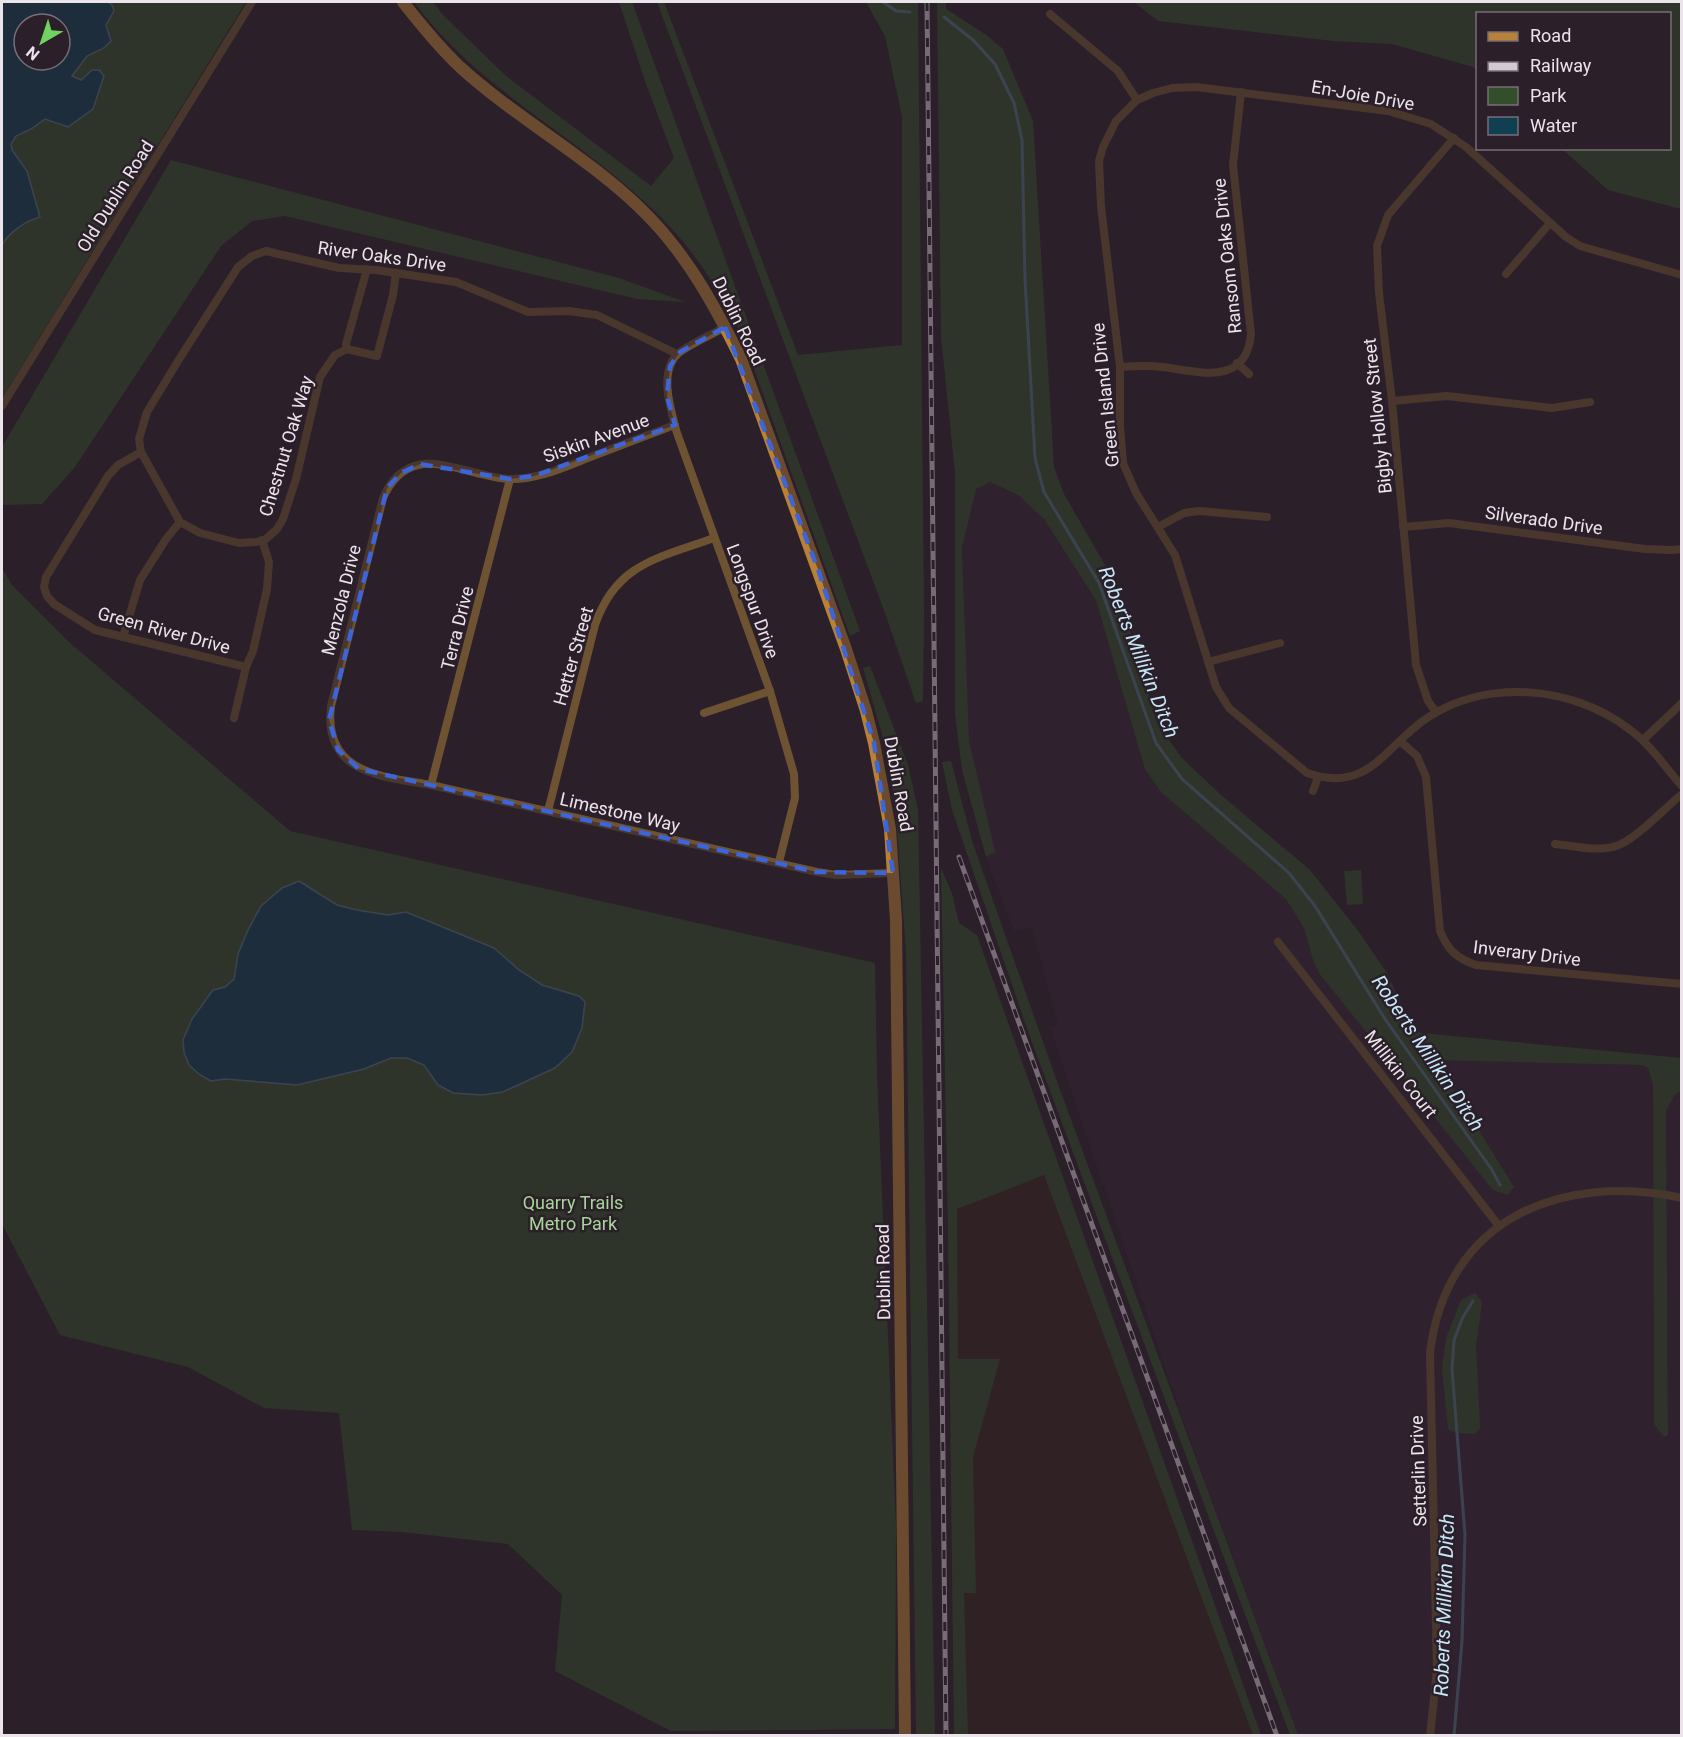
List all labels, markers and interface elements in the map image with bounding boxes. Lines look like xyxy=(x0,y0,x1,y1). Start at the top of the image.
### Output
north arrow xyxy=(12,12,72,72)
legend xyxy=(1476,12,1671,150)
text: Road xyxy=(1530,25,1571,46)
text: N xyxy=(23,42,43,64)
text: Railway xyxy=(1530,55,1592,76)
street label: En-Joie Drive xyxy=(1310,76,1416,114)
text: Park xyxy=(1530,85,1567,106)
text: Water xyxy=(1530,115,1577,136)
street label: Old Dublin Road xyxy=(72,136,158,256)
street label: Ransom Oaks Drive xyxy=(1208,177,1246,335)
street label: River Oaks Drive xyxy=(316,237,448,275)
street label: Dublin Road xyxy=(708,273,770,369)
street label: Green Island Drive xyxy=(1087,322,1123,468)
street label: Bigby Hollow Street xyxy=(1358,337,1396,495)
street label: Chestnut Oak Way xyxy=(255,373,318,519)
street label: Siskin Avenue xyxy=(540,409,652,467)
street label: Silverado Drive xyxy=(1484,501,1604,539)
street label: Longspur Drive xyxy=(723,541,783,661)
street label: Menzola Drive xyxy=(317,542,365,658)
water label: Roberts Millikin Ditch xyxy=(1094,563,1184,741)
street label: Terra Drive xyxy=(436,584,478,672)
street label: Green River Drive xyxy=(95,602,233,658)
street label: Hetter Street xyxy=(549,604,597,708)
street label: Dublin Road xyxy=(880,735,918,833)
street label: Limestone Way xyxy=(558,788,682,836)
street label: Inverary Drive xyxy=(1472,936,1582,970)
water label: Roberts Millikin Ditch xyxy=(1367,970,1489,1136)
street label: Millikin Court xyxy=(1360,1026,1442,1122)
park label: Quarry Trails Metro Park xyxy=(523,1192,623,1234)
street label: Dublin Road xyxy=(872,1224,894,1320)
street label: Setterlin Drive xyxy=(1406,1415,1430,1527)
water label: Roberts Millikin Ditch xyxy=(1429,1513,1459,1697)

